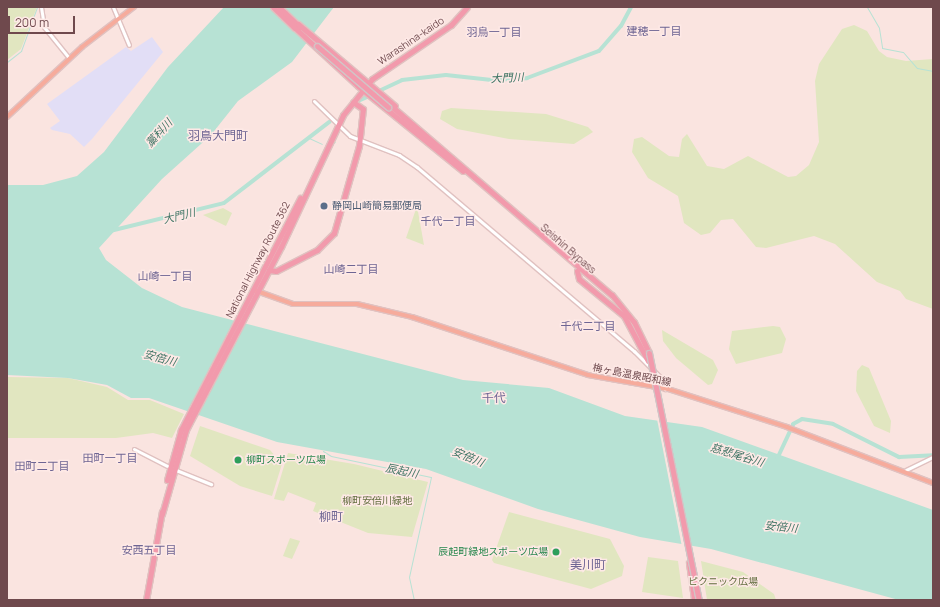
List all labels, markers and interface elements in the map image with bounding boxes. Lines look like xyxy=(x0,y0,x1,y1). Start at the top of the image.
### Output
scale bar xyxy=(10,8,77,34)
text: 200 m xyxy=(15,14,49,31)
street label: Warashina-kaido xyxy=(376,14,446,68)
district label: 建穂一丁目 xyxy=(627,24,681,38)
district label: 羽鳥一丁目 xyxy=(467,25,521,39)
water label: 大門川 xyxy=(490,71,524,85)
water label: 藁科川 xyxy=(143,116,175,150)
district label: 羽鳥大門町 xyxy=(188,129,248,143)
street label: National Highway Route 362 xyxy=(223,200,293,320)
place label: 静岡山崎簡易郵便局 xyxy=(332,200,422,212)
marker: 静岡山崎簡易郵便局 xyxy=(319,201,329,211)
water label: 大門川 xyxy=(161,206,197,226)
district label: 千代一丁目 xyxy=(421,214,475,228)
street label: Seishin Bypass xyxy=(538,222,598,276)
district label: 山崎二丁目 xyxy=(324,262,378,276)
district label: 山崎一丁目 xyxy=(138,269,192,283)
district label: 千代二丁目 xyxy=(561,319,615,333)
water label: 安倍川 xyxy=(142,347,178,369)
street label: 梅ヶ島温泉昭和線 xyxy=(592,361,672,389)
district label: 千代 xyxy=(482,391,506,405)
water label: 慈悲尾谷川 xyxy=(709,441,765,469)
water label: 安倍川 xyxy=(450,445,486,469)
district label: 田町一丁目 xyxy=(83,451,137,465)
place label: 柳町スポーツ広場 xyxy=(246,454,326,466)
marker: 柳町スポーツ広場 xyxy=(233,455,243,465)
district label: 田町二丁目 xyxy=(15,459,69,473)
water label: 辰起川 xyxy=(384,461,420,481)
park label: 柳町安倍川緑地 xyxy=(342,495,412,507)
district label: 柳町 xyxy=(319,510,343,524)
water label: 安倍川 xyxy=(764,519,798,535)
district label: 安西五丁目 xyxy=(122,543,176,557)
place label: 辰起町緑地スポーツ広場 xyxy=(438,546,548,558)
marker: 辰起町緑地スポーツ広場 xyxy=(551,547,561,557)
district label: 美川町 xyxy=(570,558,606,572)
park label: ピクニック広場 xyxy=(688,576,758,588)

